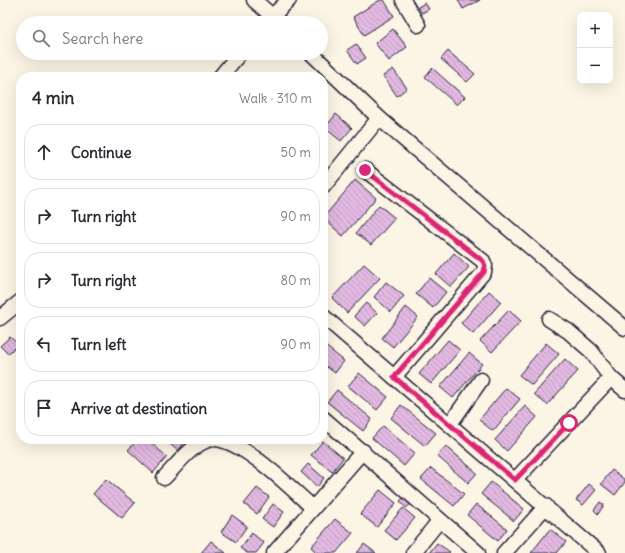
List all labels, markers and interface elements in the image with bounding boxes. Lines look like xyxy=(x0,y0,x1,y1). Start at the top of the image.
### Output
map controls xyxy=(577,12,613,84)
button: + xyxy=(577,12,613,48)
search box xyxy=(16,16,328,60)
icon: search xyxy=(30,27,52,49)
text: Search here xyxy=(62,29,143,48)
button: − xyxy=(577,48,613,84)
text: 4 min xyxy=(32,87,74,109)
text: Walk · 310 m xyxy=(239,90,312,107)
icon: ahead xyxy=(33,141,55,163)
text: Continue xyxy=(71,143,132,162)
text: 50 m xyxy=(280,144,311,161)
route end xyxy=(356,161,374,179)
icon: right xyxy=(33,205,55,227)
text: Turn right xyxy=(71,207,136,226)
text: 90 m xyxy=(280,208,311,225)
icon: right xyxy=(33,269,55,291)
text: Turn right xyxy=(71,271,136,290)
text: 80 m xyxy=(280,272,311,289)
icon: left xyxy=(33,333,55,355)
text: Turn left xyxy=(71,335,126,354)
text: 90 m xyxy=(280,336,311,353)
icon: arrive xyxy=(33,397,55,419)
text: Arrive at destination xyxy=(71,399,207,418)
route start xyxy=(560,414,578,432)

